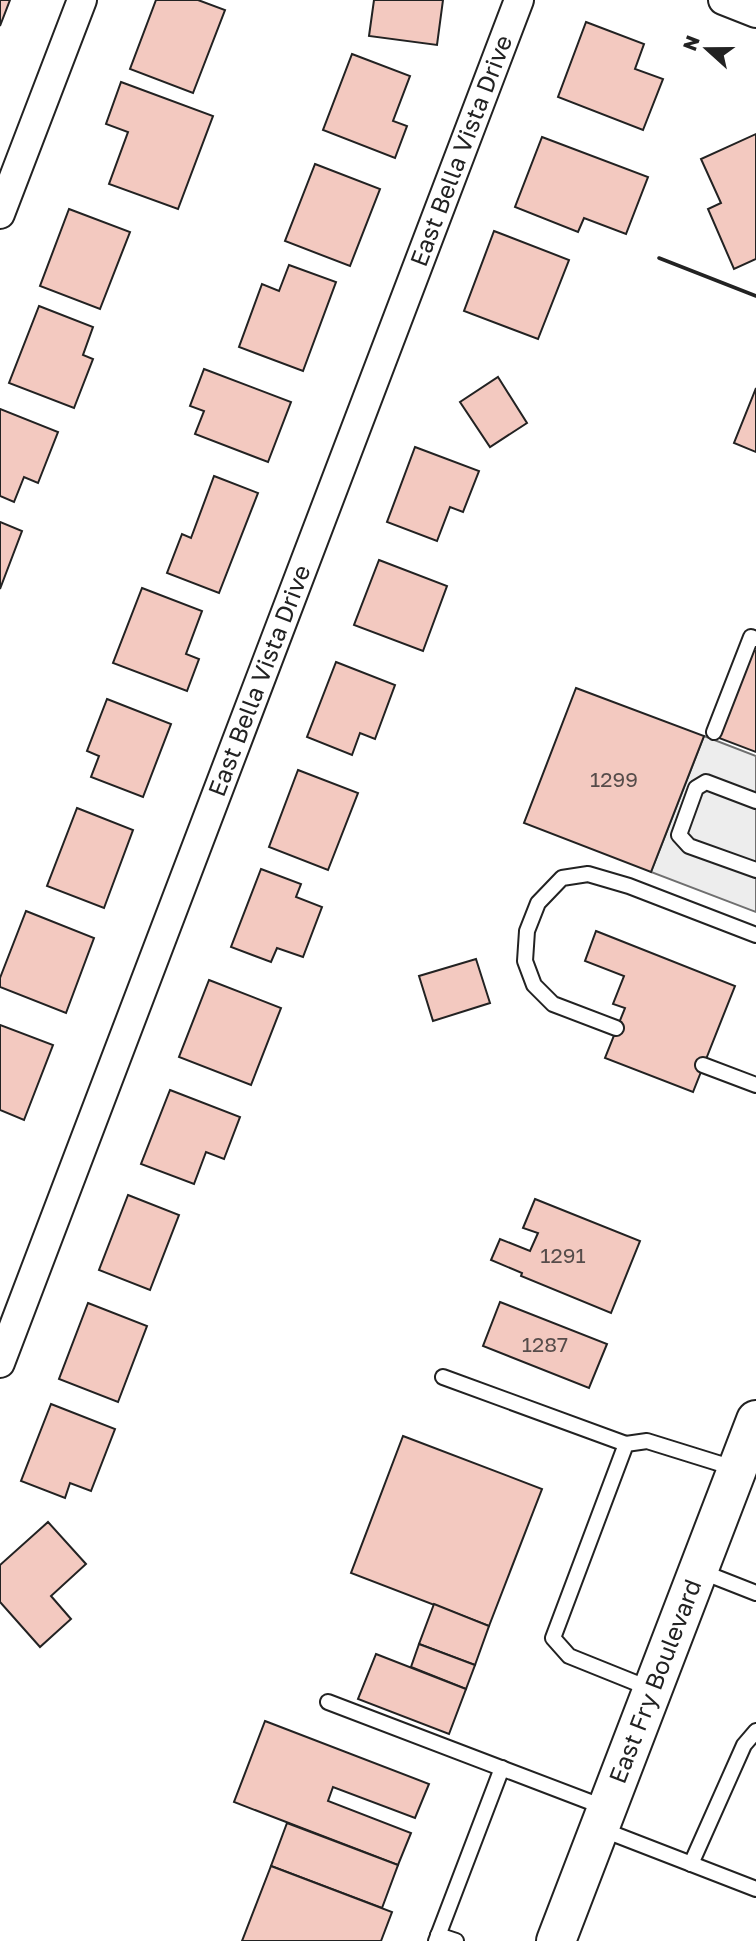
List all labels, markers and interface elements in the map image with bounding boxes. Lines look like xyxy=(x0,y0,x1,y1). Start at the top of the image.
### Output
north arrow xyxy=(672,14,742,84)
street label: East Bella Vista Drive xyxy=(403,31,517,270)
text: N xyxy=(677,32,704,54)
street label: East Bella Vista Drive xyxy=(201,561,316,800)
house number: 1299 xyxy=(590,766,638,792)
house number: 1291 xyxy=(540,1242,586,1268)
house number: 1287 xyxy=(522,1331,568,1357)
street label: East Fry Boulevard xyxy=(602,1575,707,1787)

